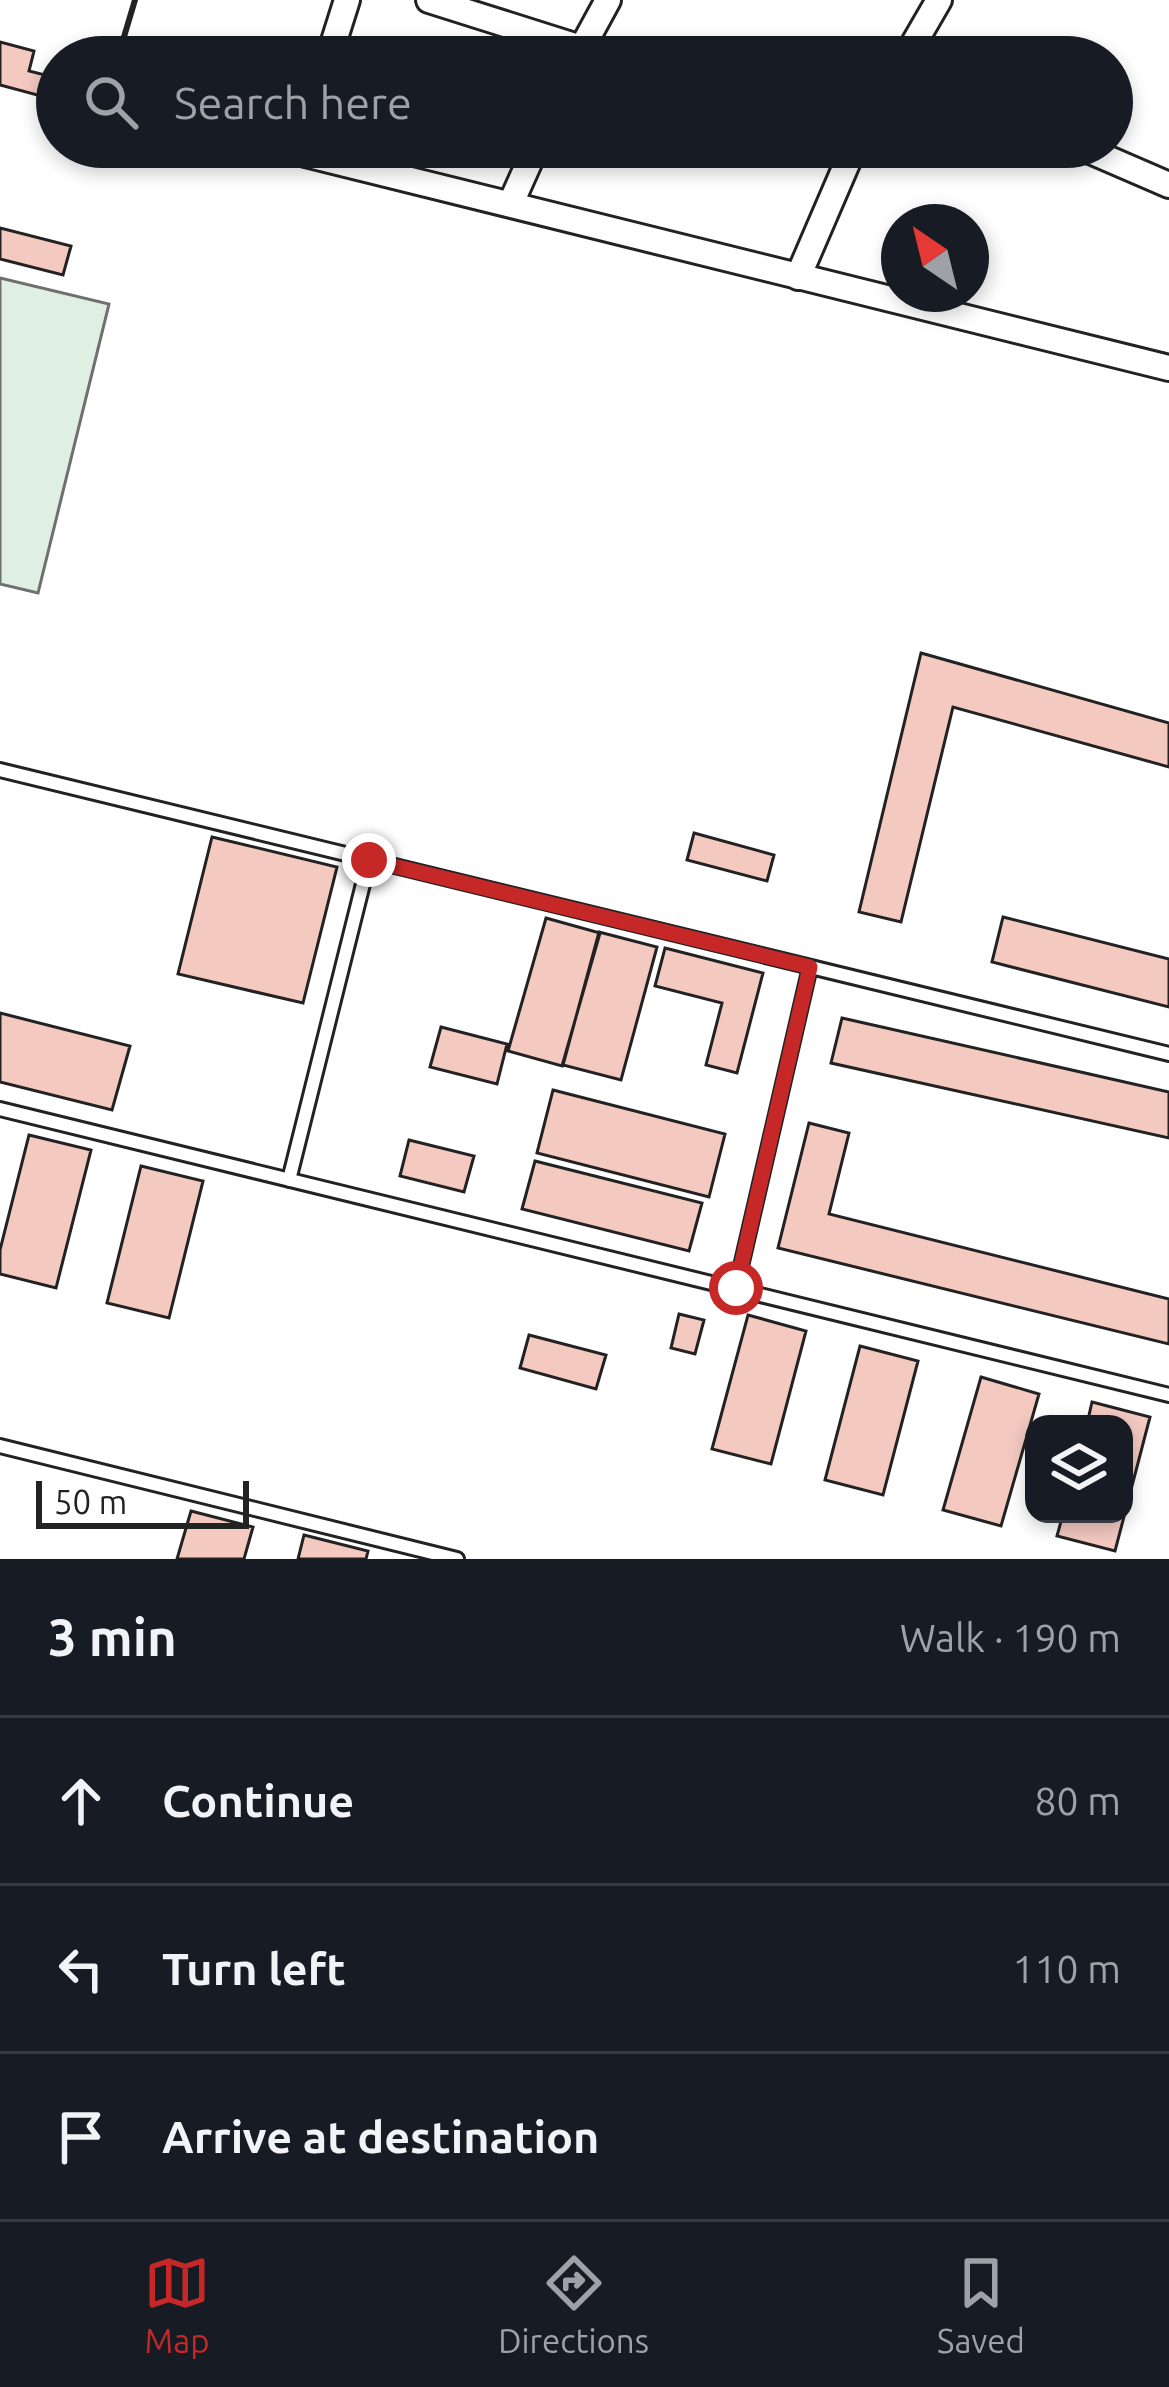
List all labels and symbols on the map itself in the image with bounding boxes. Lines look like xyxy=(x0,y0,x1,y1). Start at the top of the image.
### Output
north arrow xyxy=(881,204,989,312)
route end xyxy=(342,833,396,887)
route start xyxy=(709,1261,763,1315)
scale bar xyxy=(36,1475,249,1528)

